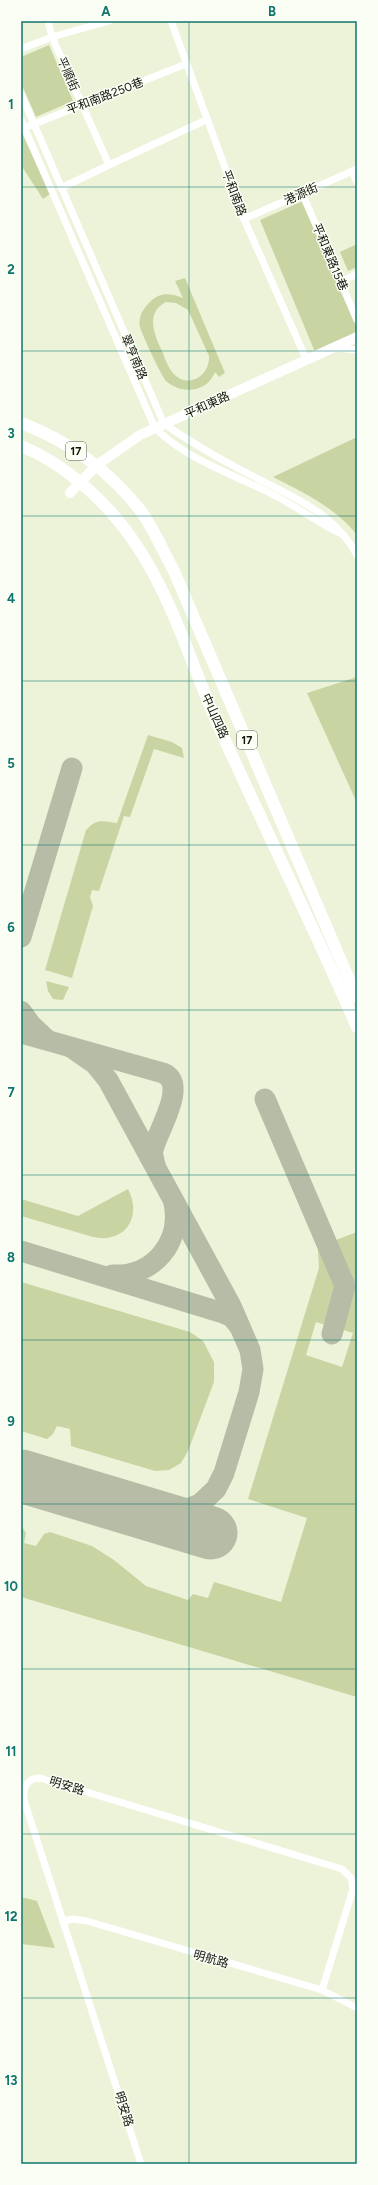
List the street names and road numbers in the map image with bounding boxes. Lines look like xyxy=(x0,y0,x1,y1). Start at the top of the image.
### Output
street label: 平順街 xyxy=(54,55,82,93)
street label: 平和南路250巷 xyxy=(65,75,145,117)
street label: 平和南路 xyxy=(219,168,249,218)
street label: 港源街 xyxy=(282,180,320,208)
street label: 平和東路15巷 xyxy=(310,221,350,293)
street label: 翠亨南路 xyxy=(118,332,150,382)
street label: 平和東路 xyxy=(182,389,232,421)
road number: 17 xyxy=(66,442,86,460)
street label: 中山四路 xyxy=(199,691,231,741)
road number: 17 xyxy=(237,731,257,749)
street label: 明安路 xyxy=(48,1774,86,1798)
street label: 明航路 xyxy=(192,1947,230,1971)
street label: 明安路 xyxy=(112,2090,136,2128)

